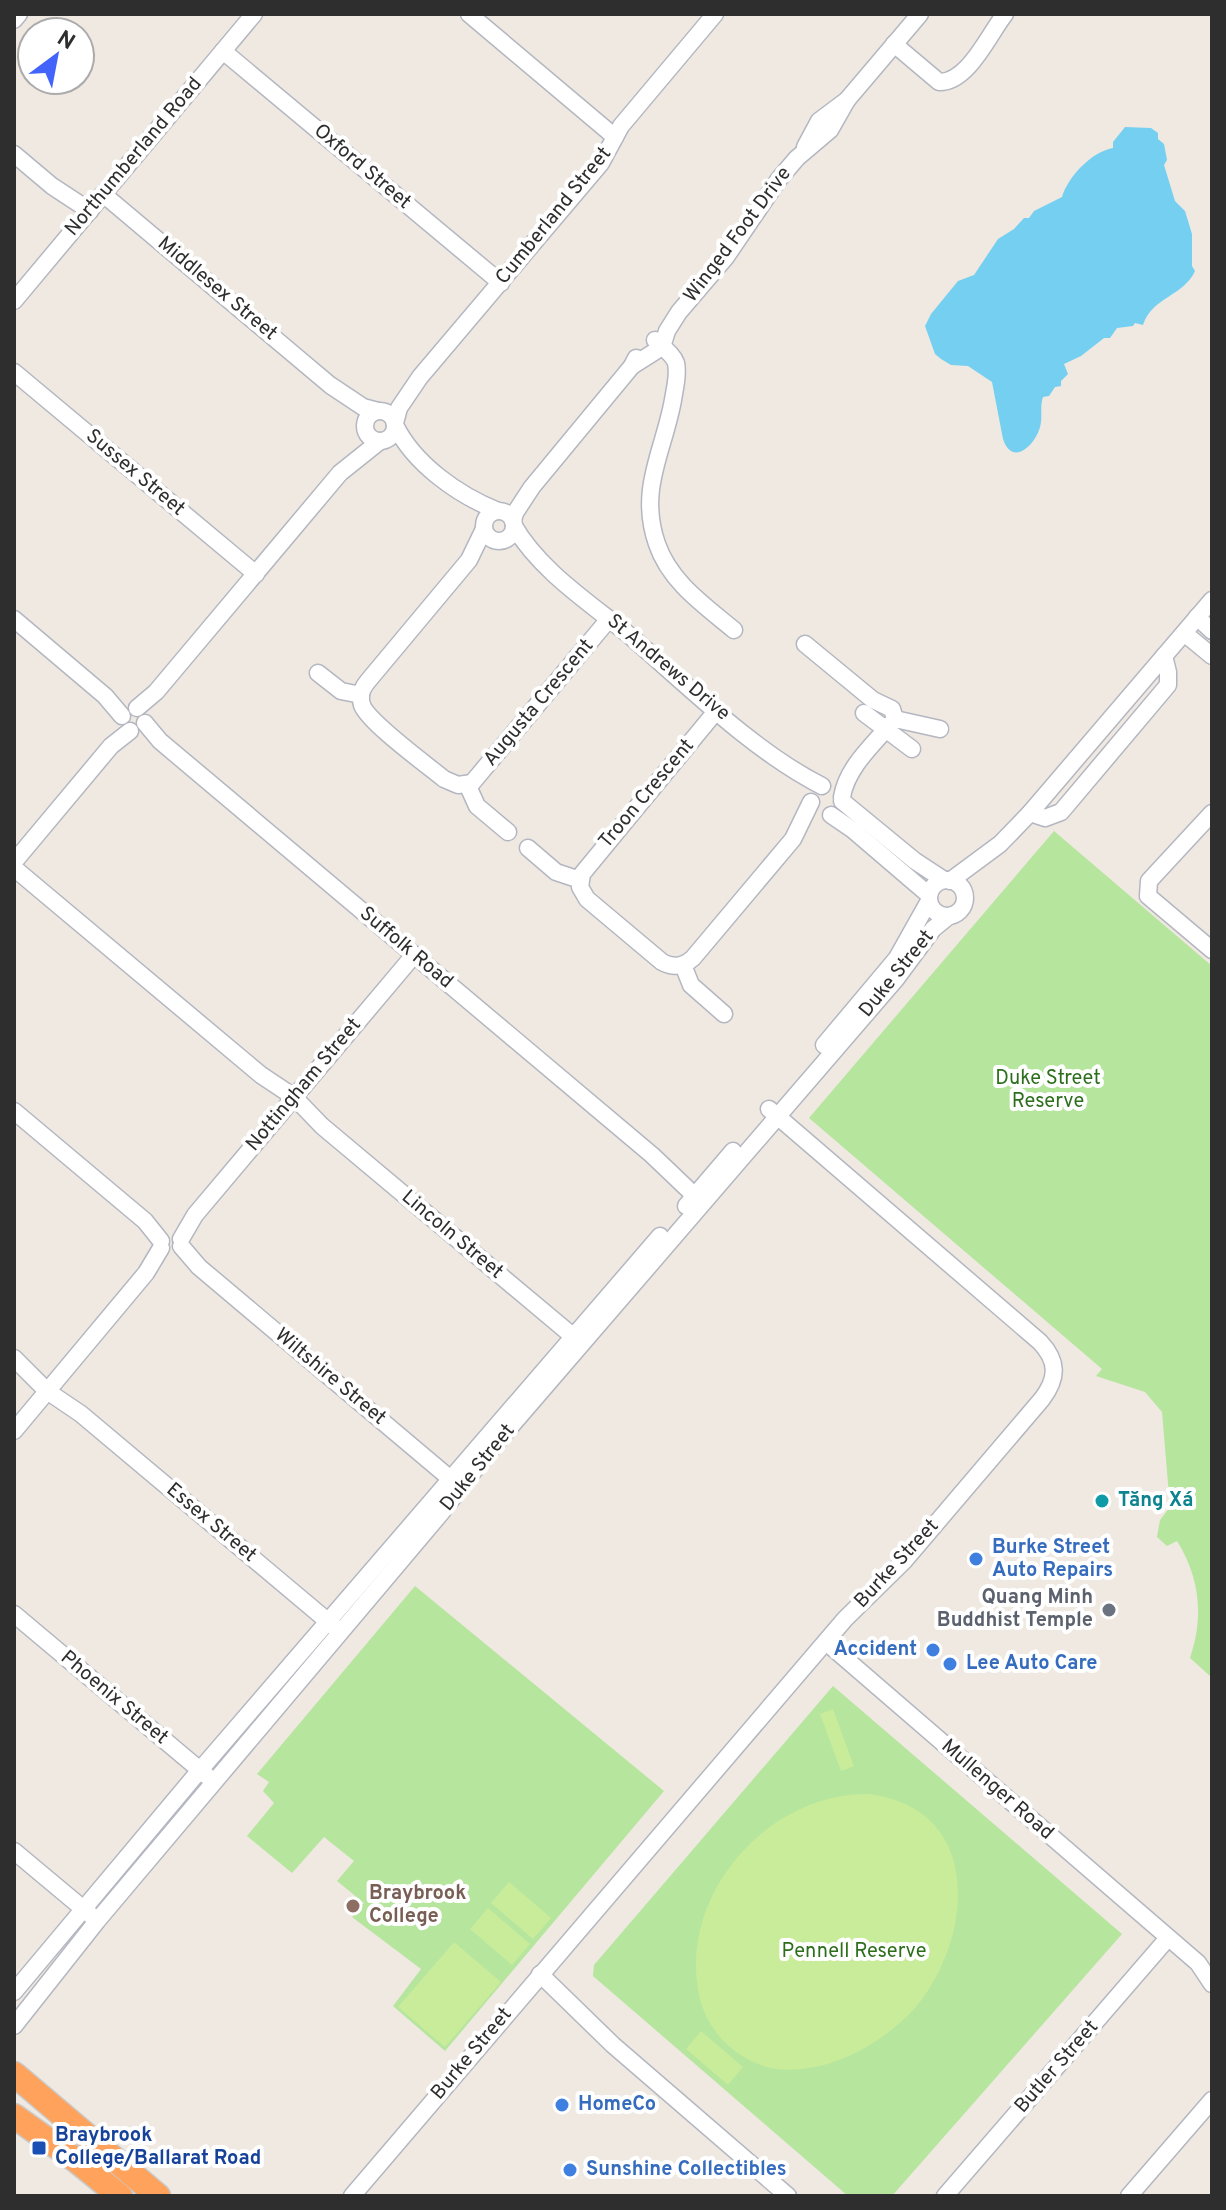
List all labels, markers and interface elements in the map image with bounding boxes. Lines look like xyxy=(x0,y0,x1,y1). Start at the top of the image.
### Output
north arrow xyxy=(16,16,96,96)
text: N xyxy=(51,26,79,57)
street label: Northumberland Road xyxy=(60,72,208,242)
street label: Oxford Street xyxy=(308,119,416,215)
street label: Cumberland Street xyxy=(490,142,618,290)
street label: Winged Foot Drive xyxy=(678,162,798,308)
street label: Middlesex Street xyxy=(152,231,282,347)
street label: Sussex Street xyxy=(80,424,190,522)
street label: St Andrews Drive xyxy=(601,609,735,727)
street label: Augusta Crescent xyxy=(478,634,600,772)
street label: Troon Crescent xyxy=(594,734,700,854)
street label: Suffolk Road xyxy=(354,901,458,995)
street label: Duke Street xyxy=(854,925,940,1023)
street label: Nottingham Street xyxy=(241,1013,367,1157)
park label: Duke Street Reserve xyxy=(995,1066,1101,1115)
street label: Lincoln Street xyxy=(396,1185,508,1285)
street label: Wiltshire Street xyxy=(269,1323,391,1431)
street label: Duke Street xyxy=(435,1419,521,1517)
street label: Essex Street xyxy=(160,1478,262,1568)
place label: Tăng Xá xyxy=(1118,1488,1193,1514)
marker: Tăng Xá xyxy=(1093,1492,1111,1510)
street label: Burke Street xyxy=(849,1514,945,1614)
place label: Burke Street Auto Repairs xyxy=(992,1535,1113,1584)
marker: Burke Street Auto Repairs xyxy=(967,1550,985,1568)
place label: Quang Minh Buddhist Temple xyxy=(937,1585,1093,1634)
marker: Quang Minh Buddhist Temple xyxy=(1100,1601,1118,1619)
place label: Accident xyxy=(833,1637,917,1663)
marker: Accident xyxy=(924,1641,942,1659)
street label: Phoenix Street xyxy=(55,1645,173,1751)
place label: Lee Auto Care xyxy=(966,1651,1097,1677)
marker: Lee Auto Care xyxy=(941,1655,959,1673)
street label: Mullenger Road xyxy=(935,1734,1059,1846)
place label: Braybrook College xyxy=(369,1881,466,1930)
marker: Braybrook College xyxy=(344,1897,362,1915)
park label: Pennell Reserve xyxy=(782,1939,927,1965)
street label: Burke Street xyxy=(426,2002,518,2106)
street label: Butler Street xyxy=(1009,2015,1105,2119)
place label: HomeCo xyxy=(578,2092,656,2118)
marker: HomeCo xyxy=(553,2096,571,2114)
place label: Braybrook College/Ballarat Road xyxy=(55,2123,261,2172)
marker: Braybrook College/Ballarat Road xyxy=(30,2139,48,2157)
place label: Sunshine Collectibles xyxy=(586,2157,787,2183)
marker: Sunshine Collectibles xyxy=(561,2161,579,2179)

